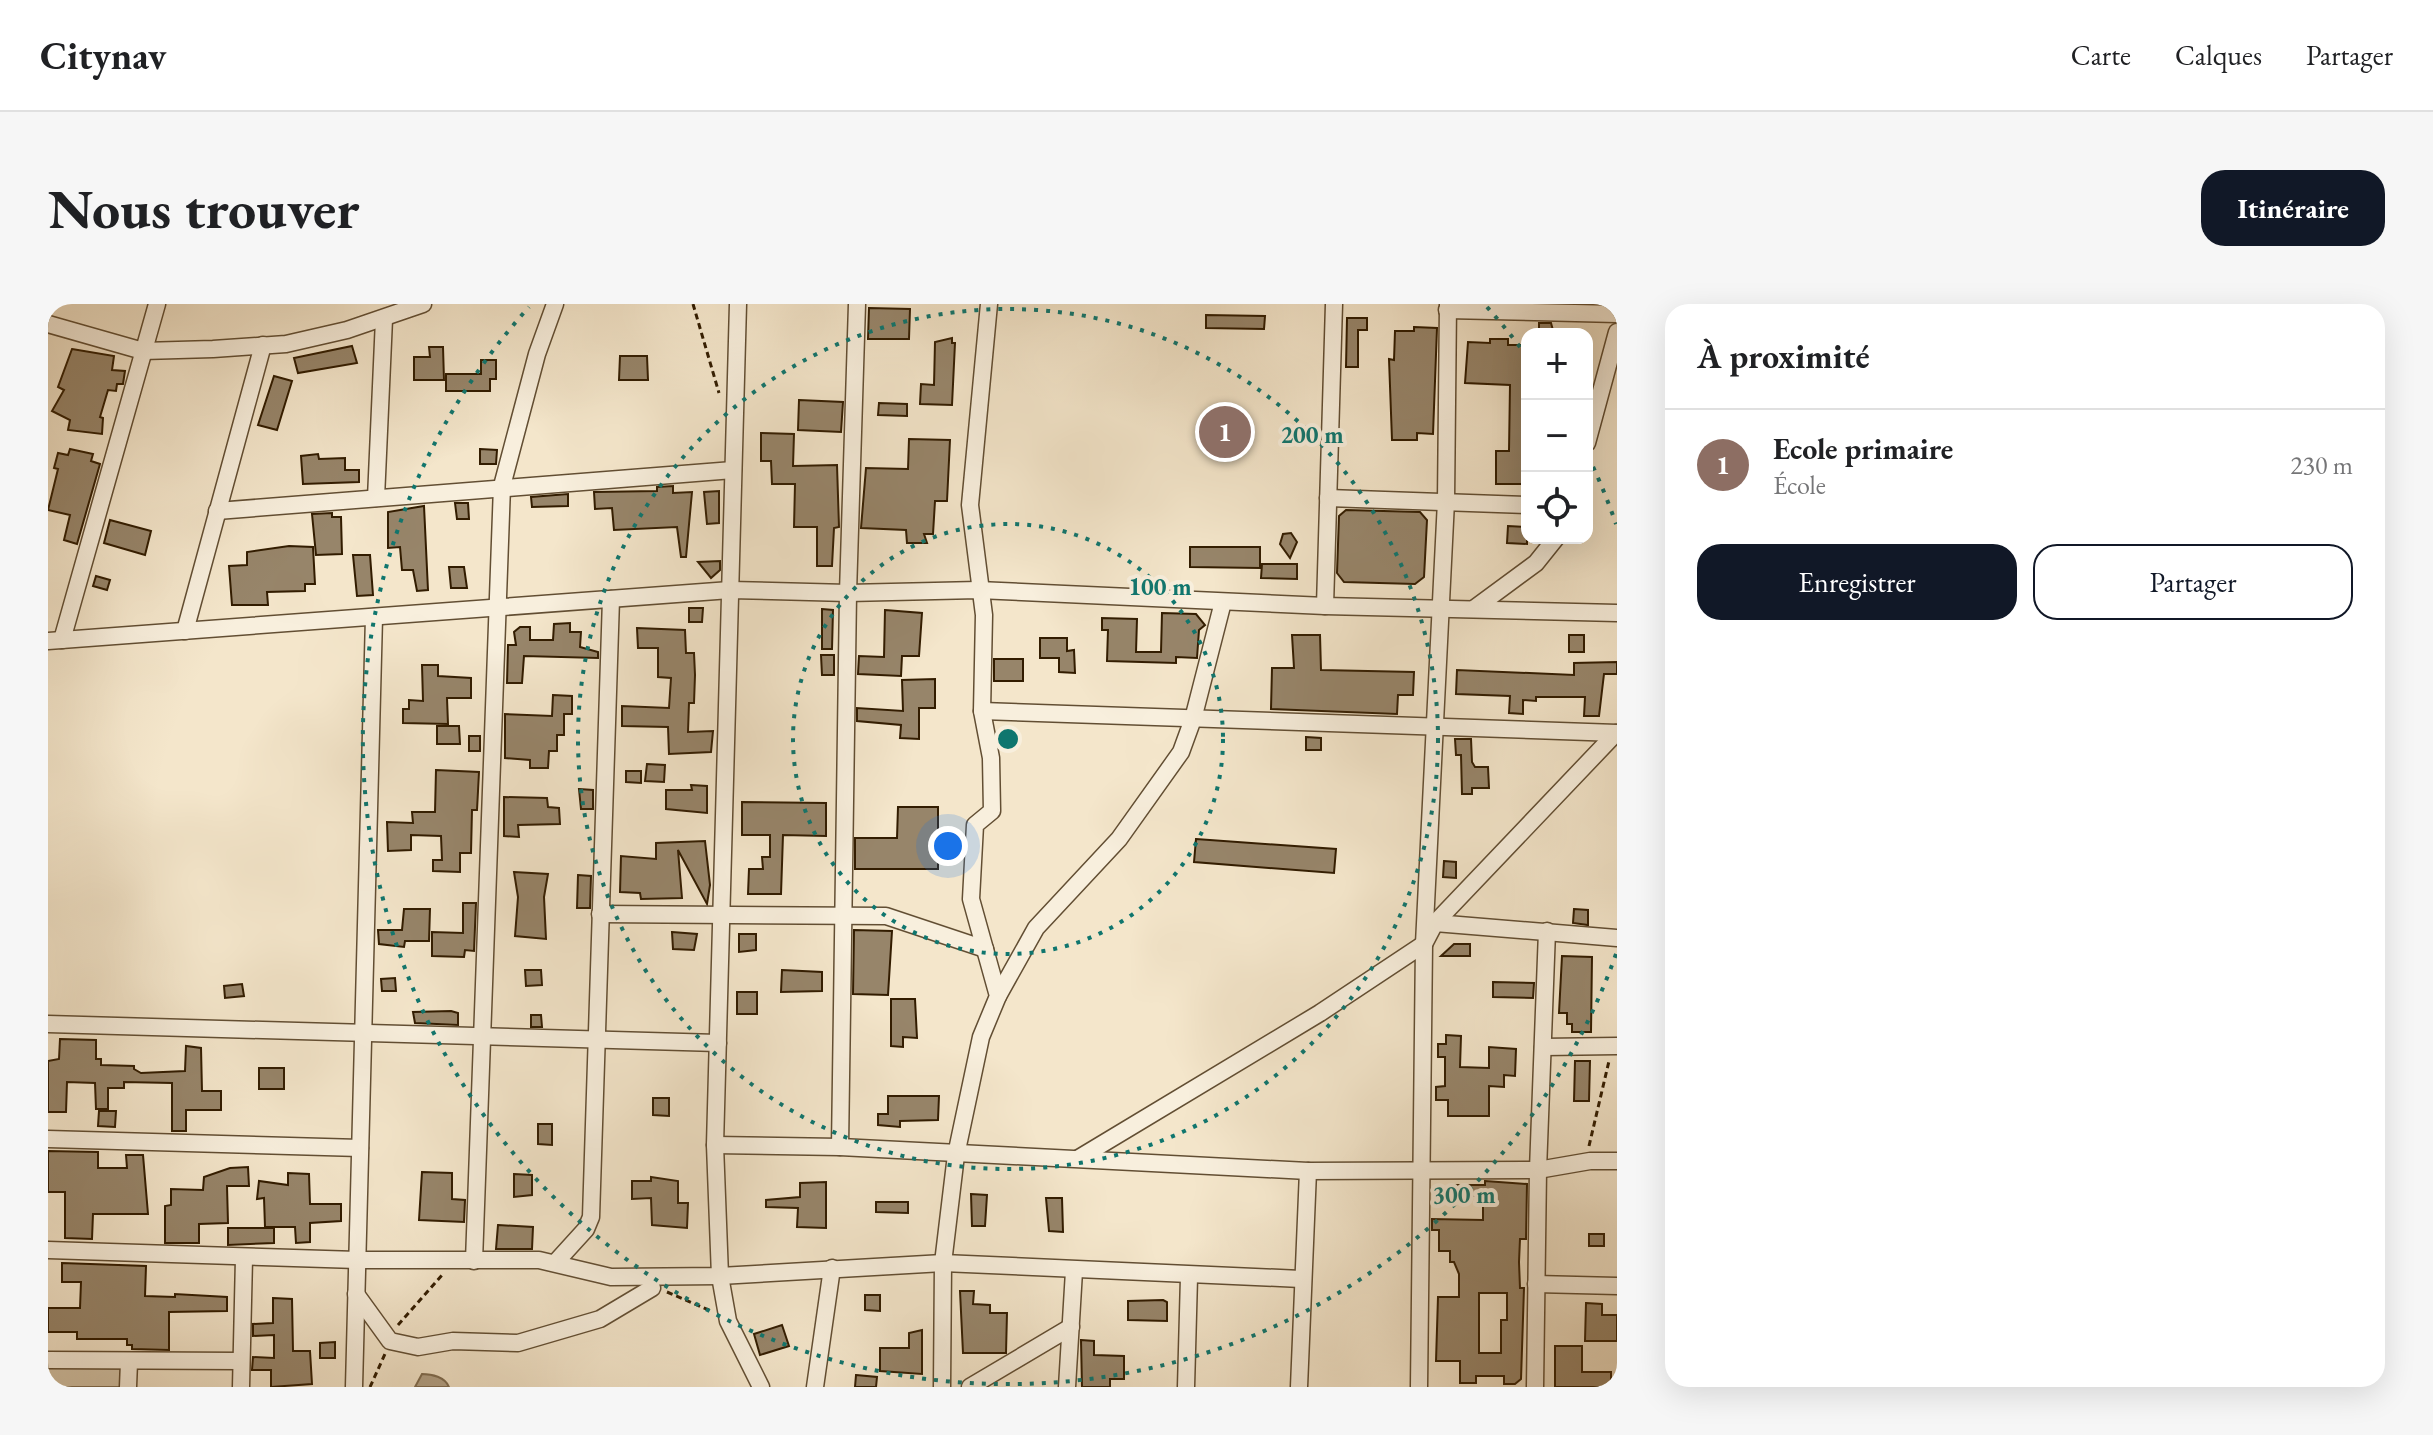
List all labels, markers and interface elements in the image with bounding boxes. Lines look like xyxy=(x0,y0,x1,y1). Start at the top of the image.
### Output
text: Citynav xyxy=(40,31,166,80)
text: Carte xyxy=(2071,37,2131,73)
text: Calques xyxy=(2175,37,2262,73)
text: Partager xyxy=(2306,37,2393,73)
button: Itinéraire xyxy=(2201,170,2385,246)
text: Nous trouver xyxy=(48,172,360,245)
map controls xyxy=(1521,328,1593,544)
button: + xyxy=(1521,328,1593,400)
text: À proximité xyxy=(1697,334,1870,378)
button: − xyxy=(1521,400,1593,472)
pin: 1 xyxy=(1199,402,1251,462)
text: 200 m xyxy=(1280,419,1344,450)
text: Ecole primaire xyxy=(1773,429,1953,468)
text: 1 xyxy=(1716,448,1730,482)
text: 230 m xyxy=(2290,448,2353,482)
text: École xyxy=(1773,468,1826,502)
button: locate xyxy=(1521,472,1593,544)
button: Enregistrer xyxy=(1697,544,2017,620)
button: Partager xyxy=(2033,544,2353,620)
text: 100 m xyxy=(1128,571,1192,602)
centre of rings xyxy=(994,725,1022,753)
your location xyxy=(928,826,968,866)
text: 300 m xyxy=(1432,1179,1496,1210)

